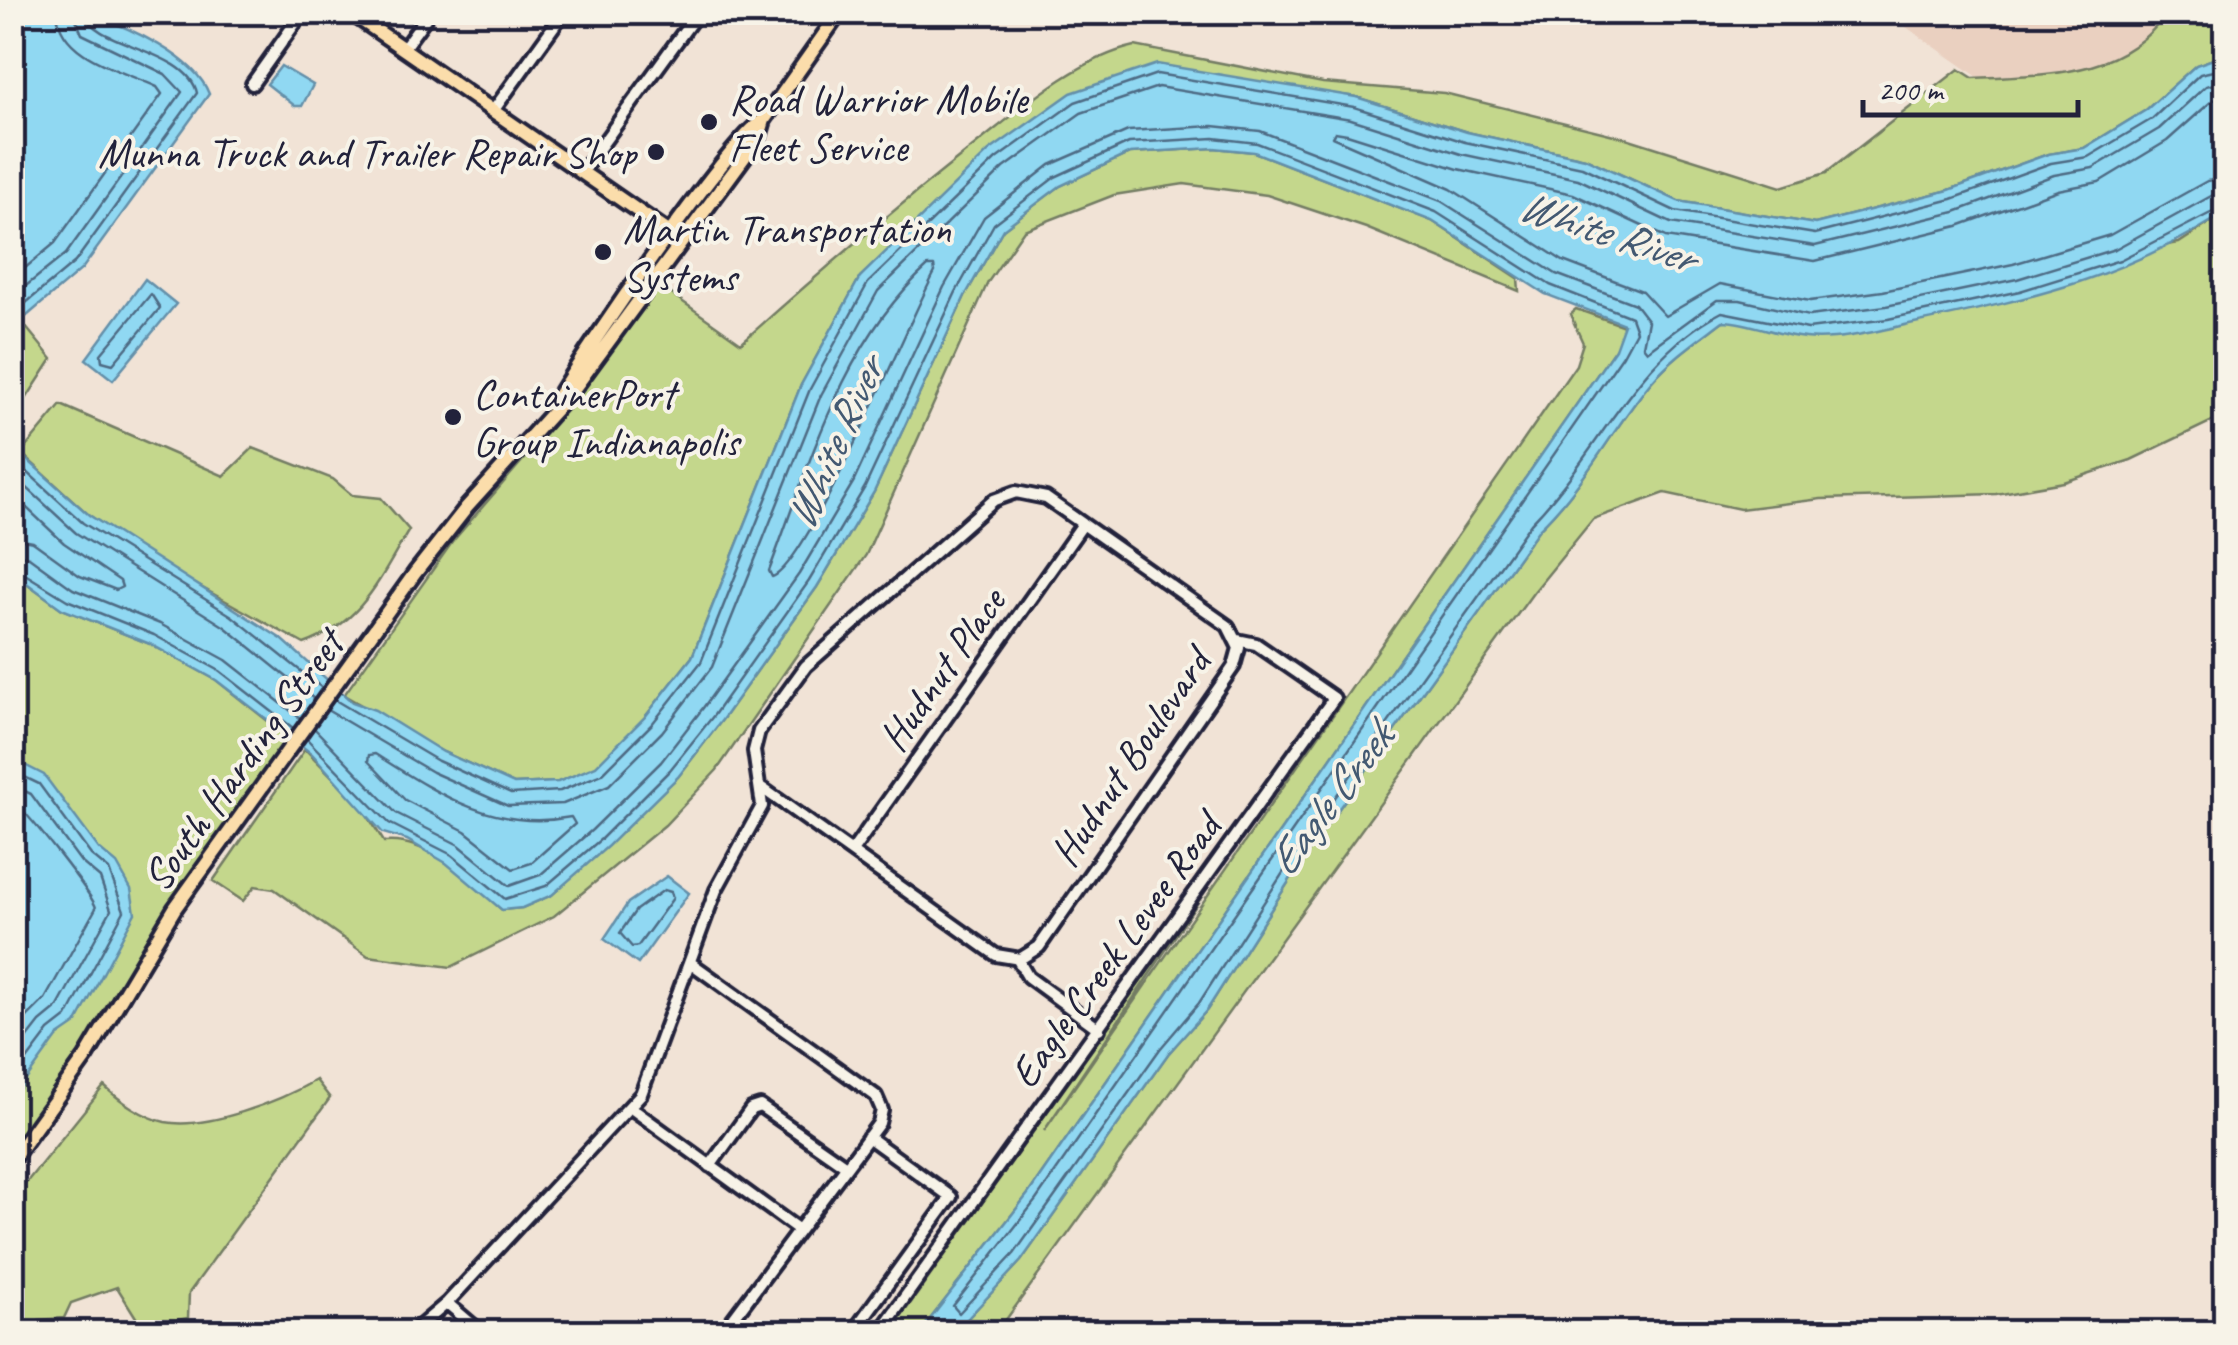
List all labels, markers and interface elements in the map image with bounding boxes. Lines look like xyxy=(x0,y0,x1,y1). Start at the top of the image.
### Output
scale bar xyxy=(1863,55,2078,117)
text: 200 m xyxy=(1878,71,1945,109)
place label: Road Warrior Mobile Fleet Service xyxy=(729,73,1029,174)
marker: Road Warrior Mobile Fleet Service xyxy=(698,111,720,133)
place label: Munna Truck and Trailer Repair Shop xyxy=(98,127,638,180)
marker: Munna Truck and Trailer Repair Shop xyxy=(645,141,667,163)
water label: White River xyxy=(1512,177,1708,289)
place label: Martin Transportation Systems xyxy=(623,203,952,304)
marker: Martin Transportation Systems xyxy=(592,241,614,263)
water label: White River xyxy=(772,343,900,537)
place label: ContainerPort Group Indianapolis xyxy=(473,368,743,469)
marker: ContainerPort Group Indianapolis xyxy=(442,406,464,428)
street label: Hudnut Place xyxy=(867,575,1019,762)
street label: South Harding Street xyxy=(131,616,359,902)
street label: Hudnut Boulevard xyxy=(1038,634,1226,876)
water label: Eagle Creek xyxy=(1255,707,1410,887)
street label: Eagle Creek Levee Road xyxy=(998,798,1236,1098)

